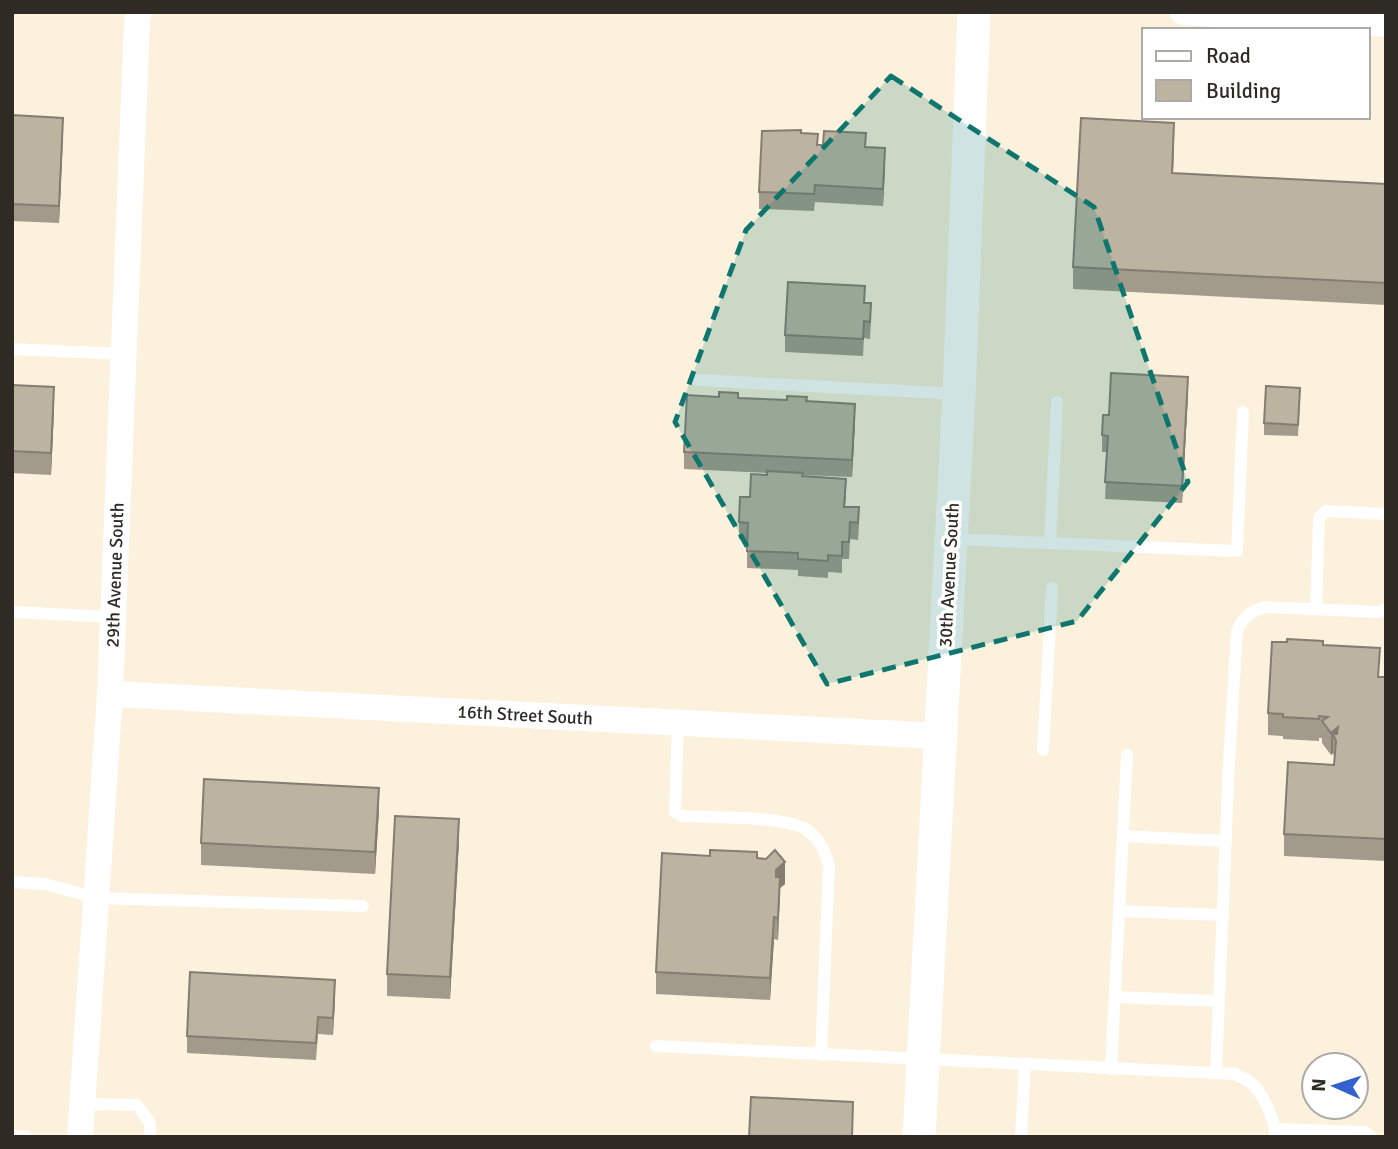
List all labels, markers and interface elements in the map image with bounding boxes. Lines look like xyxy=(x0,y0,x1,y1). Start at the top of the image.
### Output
legend xyxy=(1142,28,1370,119)
text: Road xyxy=(1206,43,1251,69)
text: Building xyxy=(1206,78,1281,104)
street label: 29th Avenue South xyxy=(101,502,129,648)
street label: 30th Avenue South xyxy=(934,502,964,648)
street label: 16th Street South xyxy=(457,700,593,730)
north arrow xyxy=(1300,1051,1370,1121)
text: N xyxy=(1307,1078,1331,1092)

